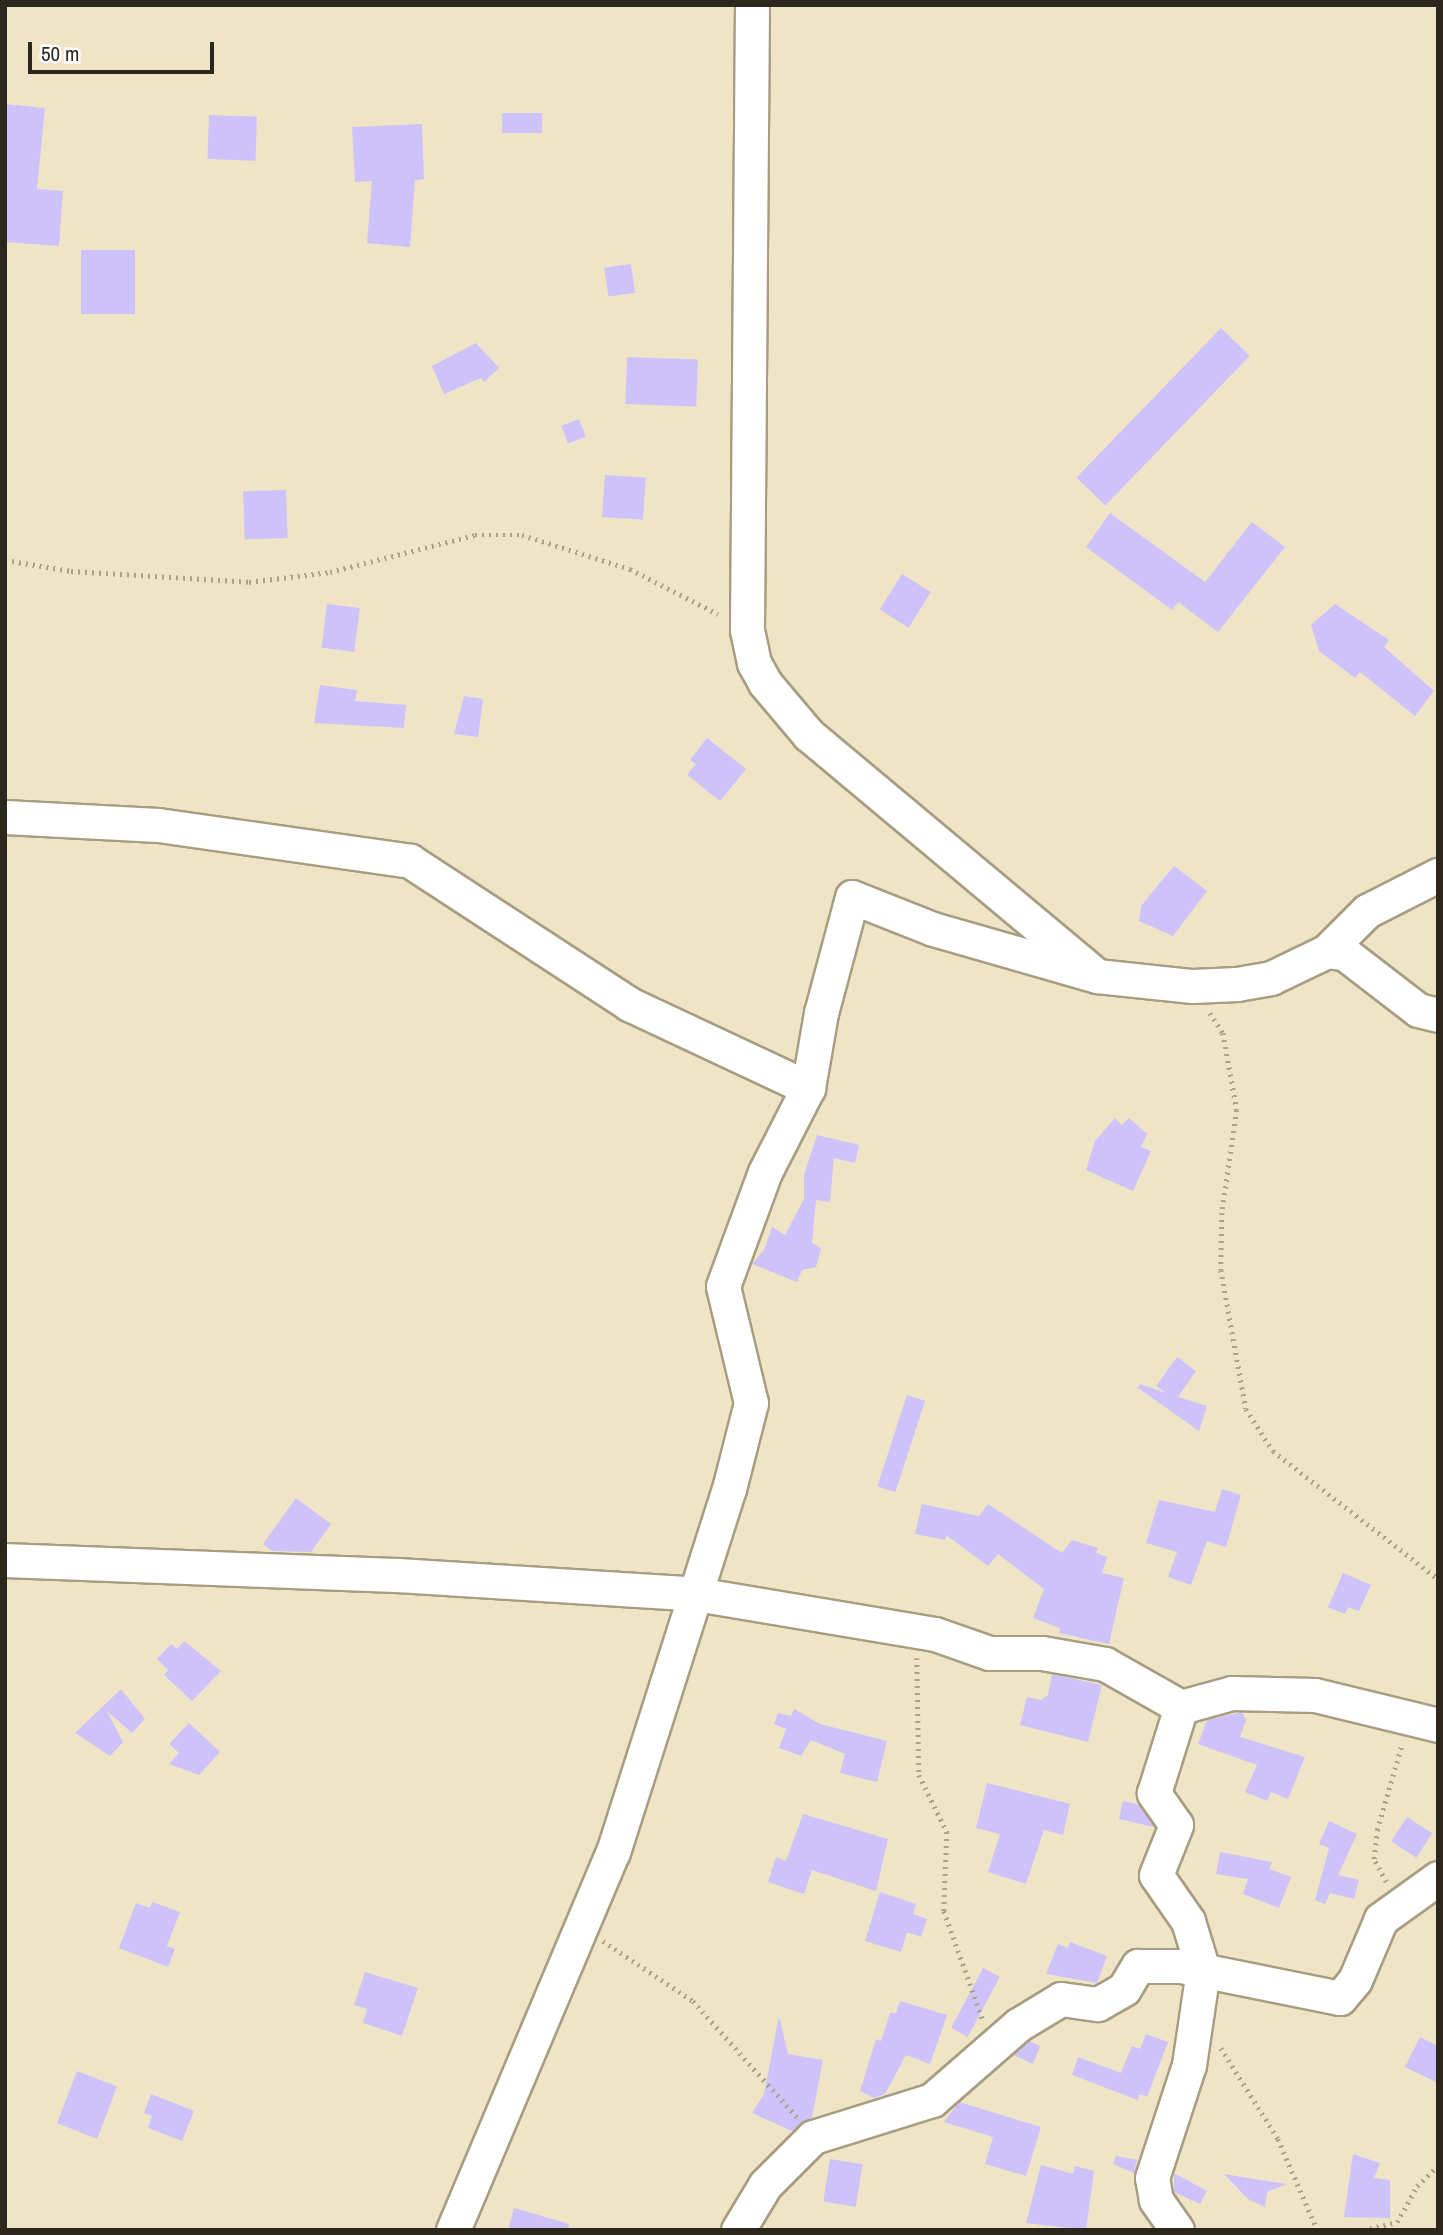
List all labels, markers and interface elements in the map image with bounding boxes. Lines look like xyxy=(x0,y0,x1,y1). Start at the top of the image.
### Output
scale bar xyxy=(32,28,217,72)
text: 50 m xyxy=(41,39,79,68)

